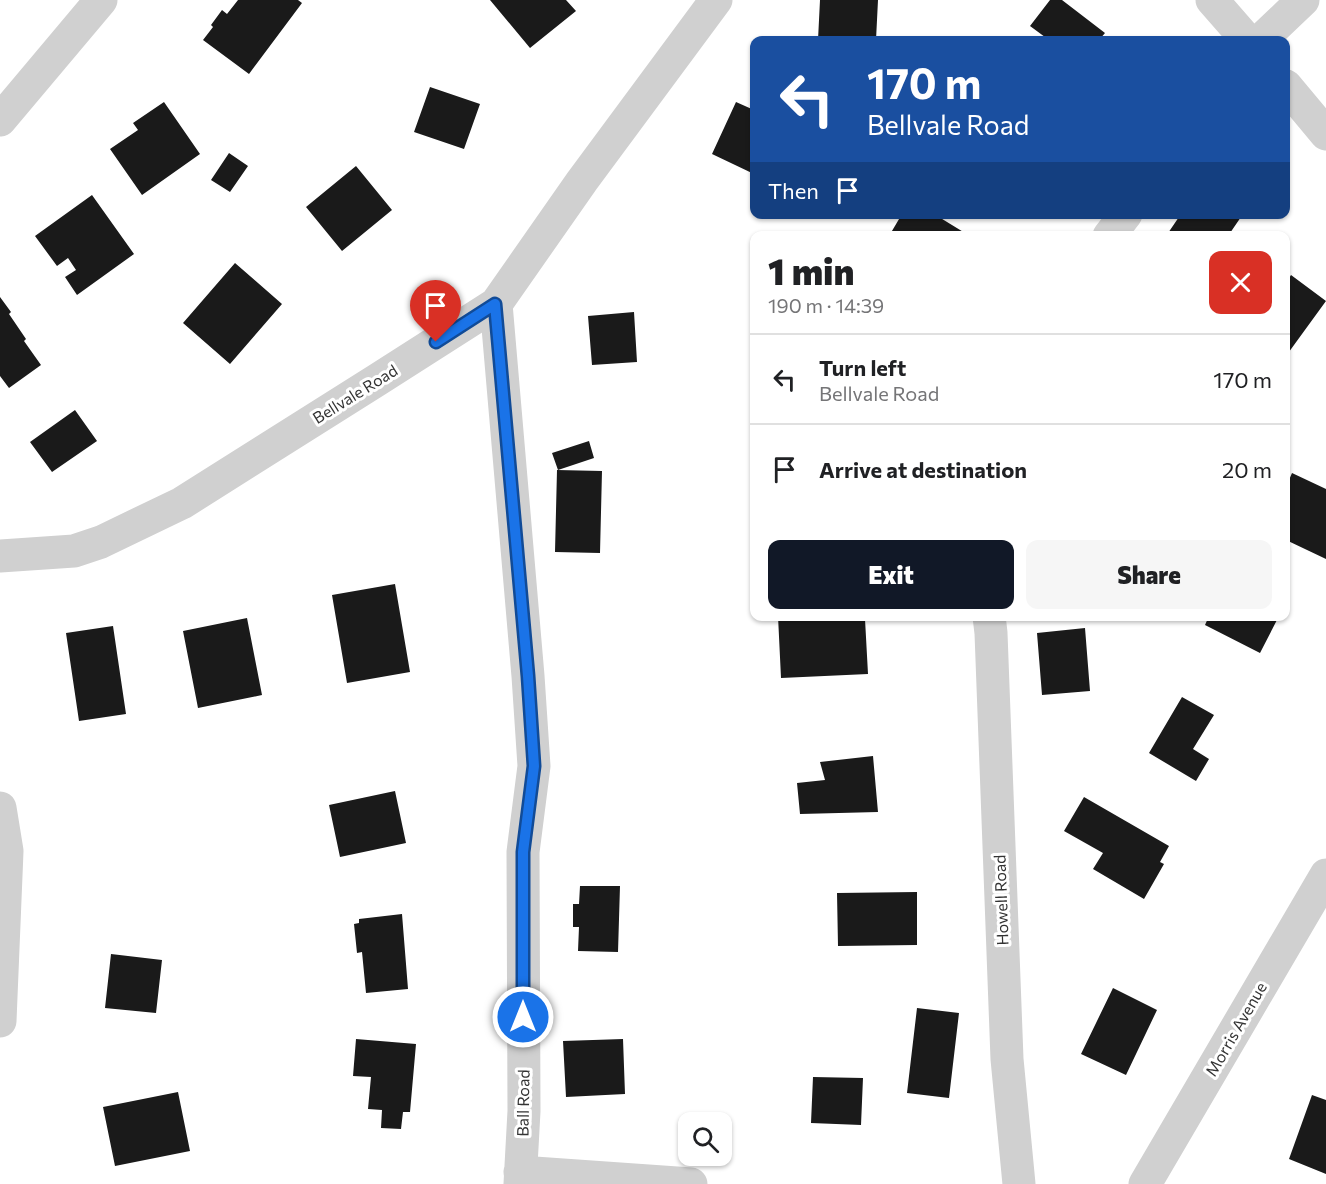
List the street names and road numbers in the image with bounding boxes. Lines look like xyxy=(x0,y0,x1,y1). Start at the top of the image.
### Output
street label: Bellvale Road xyxy=(309,360,401,427)
street label: Howell Road xyxy=(989,854,1012,946)
street label: Morris Avenue xyxy=(1201,978,1270,1079)
street label: Ball Road xyxy=(512,1069,533,1137)

